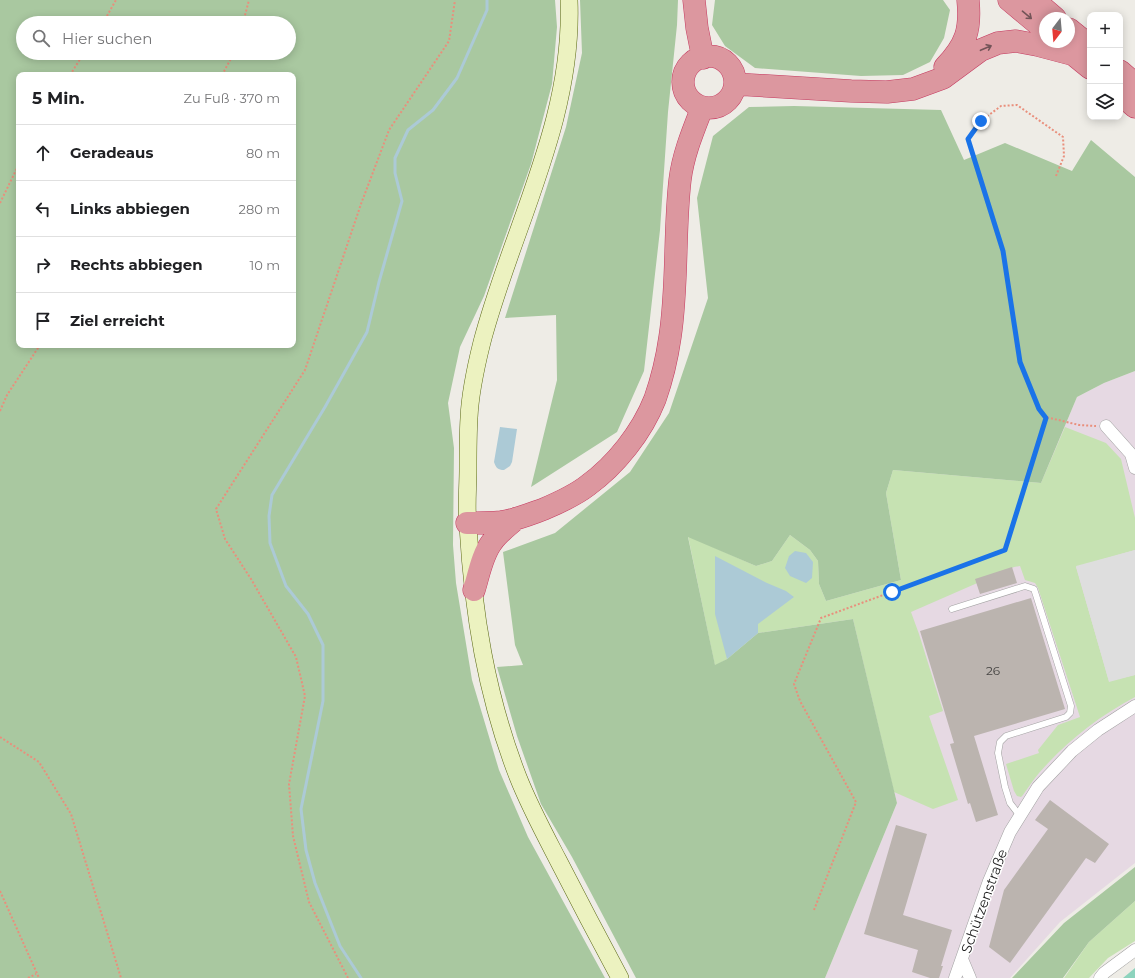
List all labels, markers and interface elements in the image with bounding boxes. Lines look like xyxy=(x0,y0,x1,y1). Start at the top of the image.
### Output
one-way arrow xyxy=(1022,11,1032,20)
north arrow xyxy=(1039,12,1075,48)
map controls xyxy=(1087,12,1123,120)
button: + xyxy=(1087,12,1123,48)
search box xyxy=(16,16,296,60)
icon: search xyxy=(30,27,52,49)
text: Hier suchen xyxy=(62,29,152,48)
one-way arrow xyxy=(980,44,992,52)
button: − xyxy=(1087,48,1123,84)
button: layers xyxy=(1087,84,1123,120)
text: 5 Min. xyxy=(32,88,84,108)
text: Zu Fuß · 370 m xyxy=(184,90,280,106)
route end xyxy=(972,112,990,130)
icon: ahead xyxy=(32,142,54,164)
text: Geradeaus xyxy=(70,143,153,162)
text: 80 m xyxy=(246,145,280,161)
icon: left xyxy=(32,198,54,220)
text: Links abbiegen xyxy=(70,199,190,218)
text: 280 m xyxy=(239,201,280,217)
icon: right xyxy=(32,254,54,276)
text: Rechts abbiegen xyxy=(70,255,203,274)
text: 10 m xyxy=(250,257,280,273)
icon: arrive xyxy=(32,310,54,332)
text: Ziel erreicht xyxy=(70,311,165,330)
route start xyxy=(883,583,901,601)
house number: 26 xyxy=(986,663,1000,678)
street label: Schützenstraße xyxy=(957,846,1011,956)

